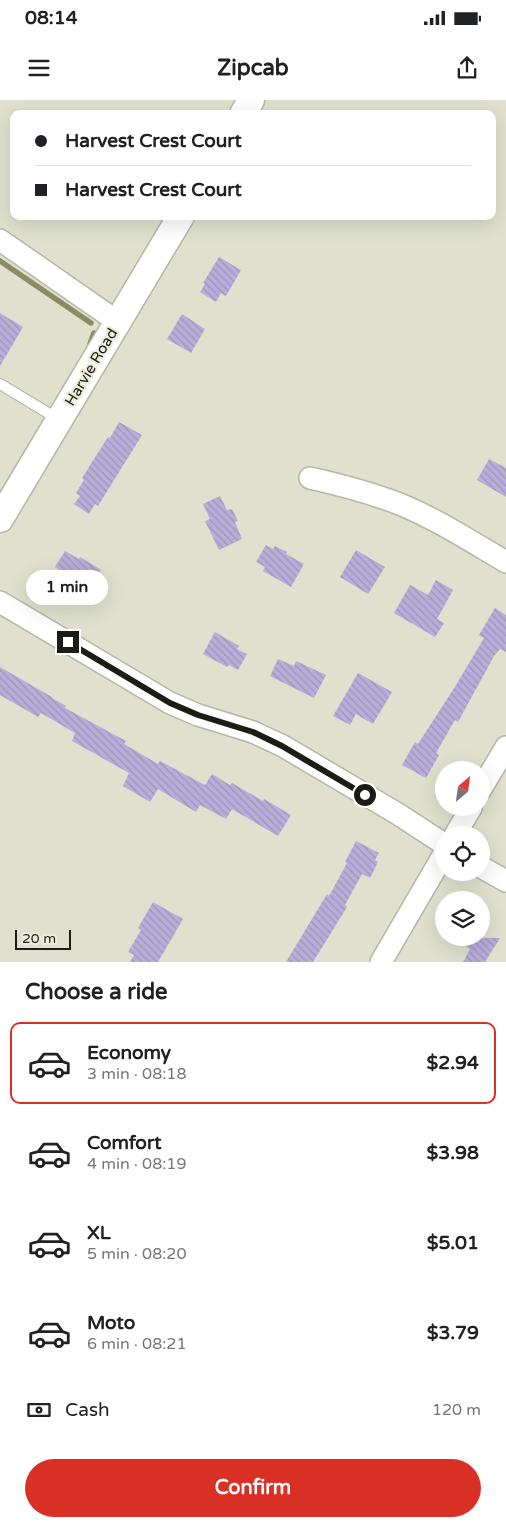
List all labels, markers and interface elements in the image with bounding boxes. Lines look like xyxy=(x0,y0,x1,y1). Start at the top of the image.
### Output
text: 08:14 xyxy=(25,7,78,29)
icon: menu xyxy=(25,54,53,82)
icon: share xyxy=(453,54,481,82)
text: Zipcab xyxy=(217,55,289,81)
text: Harvest Crest Court xyxy=(65,130,242,152)
text: Harvest Crest Court xyxy=(65,179,242,201)
street label: Harvie Road xyxy=(61,325,121,409)
callout: 1 min xyxy=(27,570,109,604)
text: 1 min xyxy=(46,577,88,597)
route end xyxy=(57,631,79,653)
north arrow xyxy=(435,761,490,816)
map controls xyxy=(435,761,490,946)
route start xyxy=(354,784,376,806)
button: locate xyxy=(435,826,490,881)
button: layers xyxy=(435,891,490,946)
scale bar xyxy=(15,927,71,950)
text: 20 m xyxy=(22,930,56,947)
text: Choose a ride xyxy=(25,979,168,1005)
icon: car xyxy=(27,1041,72,1086)
text: Economy xyxy=(87,1042,171,1064)
text: $2.94 xyxy=(427,1052,479,1074)
text: 3 min · 08:18 xyxy=(87,1064,186,1084)
icon: car xyxy=(27,1131,72,1176)
text: Comfort xyxy=(87,1132,161,1154)
text: $3.98 xyxy=(427,1142,479,1164)
text: 4 min · 08:19 xyxy=(87,1154,186,1174)
icon: car xyxy=(27,1221,72,1266)
text: XL xyxy=(87,1222,111,1244)
text: $5.01 xyxy=(427,1232,479,1254)
text: 5 min · 08:20 xyxy=(87,1244,186,1264)
icon: car xyxy=(27,1311,72,1356)
text: Moto xyxy=(87,1312,135,1334)
text: $3.79 xyxy=(427,1322,479,1344)
text: 6 min · 08:21 xyxy=(87,1334,186,1354)
icon: cash xyxy=(25,1396,53,1424)
text: Cash xyxy=(65,1399,110,1421)
text: 120 m xyxy=(432,1400,481,1420)
button: Confirm xyxy=(25,1459,481,1517)

